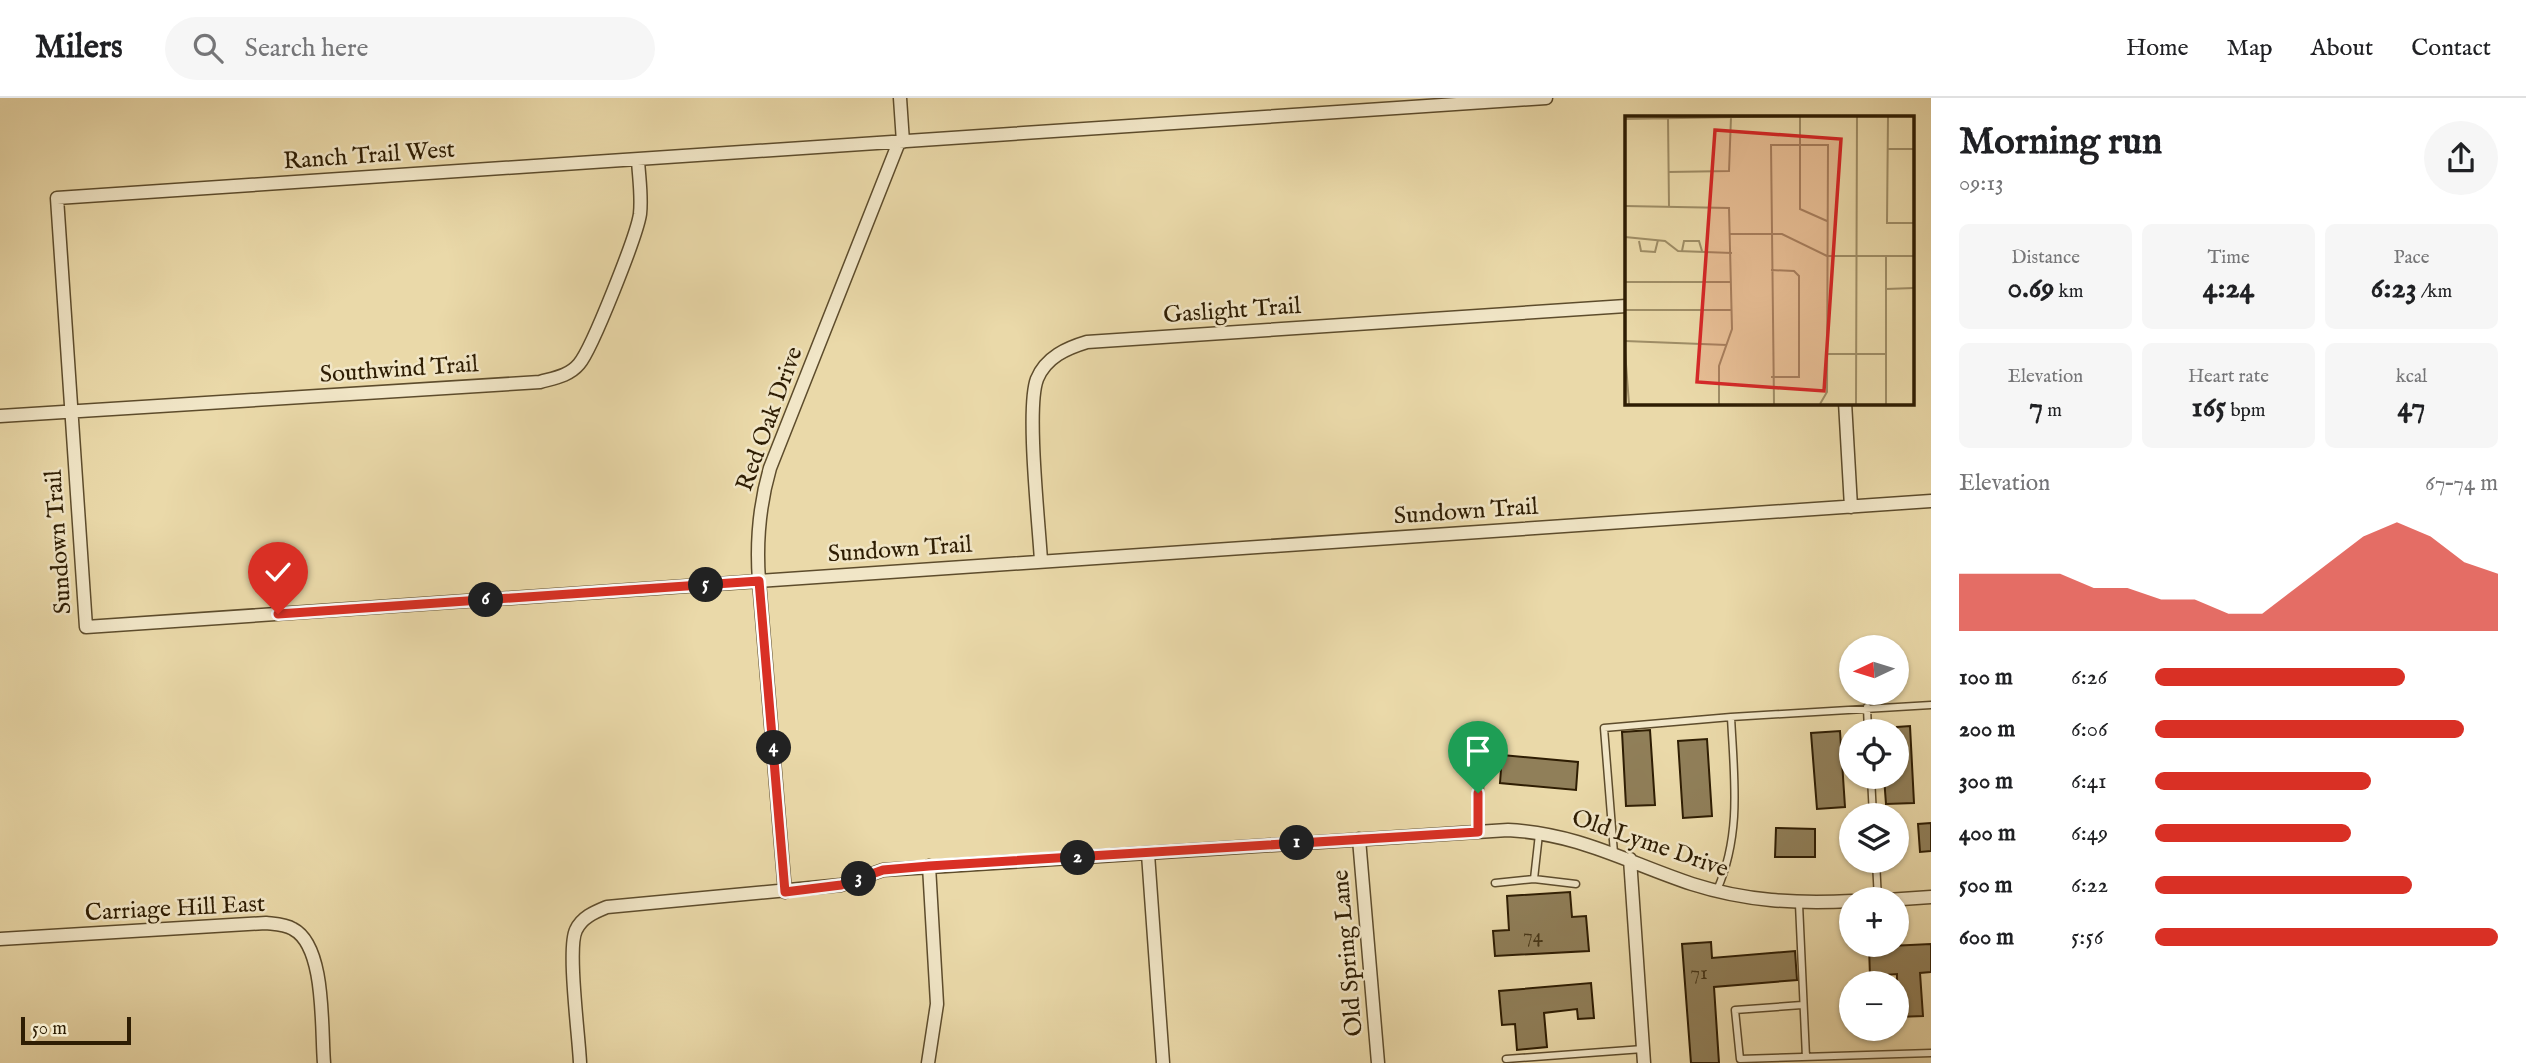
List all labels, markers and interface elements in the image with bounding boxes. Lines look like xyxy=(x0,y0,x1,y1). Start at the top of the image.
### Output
search box xyxy=(165,17,655,80)
text: Milers xyxy=(35,27,123,69)
icon: search xyxy=(189,29,227,67)
text: Search here xyxy=(245,32,369,65)
text: Home xyxy=(2126,33,2189,64)
text: Map xyxy=(2227,33,2273,64)
text: About xyxy=(2311,33,2373,64)
text: Contact xyxy=(2411,33,2491,64)
inset map xyxy=(1625,116,1913,404)
text: Morning run xyxy=(1959,119,2162,167)
button: share xyxy=(2424,121,2498,195)
street label: Ranch Trail West xyxy=(282,135,456,177)
text: 09:13 xyxy=(1959,169,2004,198)
text: Distance xyxy=(2011,246,2080,270)
text: Time xyxy=(2207,246,2250,270)
text: Pace xyxy=(2394,246,2429,270)
text: 0.69 xyxy=(2008,270,2054,308)
text: 4:24 xyxy=(2203,270,2254,308)
text: 6:23 xyxy=(2371,270,2417,308)
text: km xyxy=(2054,280,2083,304)
text: /km xyxy=(2417,280,2452,304)
street label: Gaslight Trail xyxy=(1162,291,1302,331)
street label: Red Oak Drive xyxy=(730,343,810,495)
street label: Southwind Trail xyxy=(319,349,480,391)
text: Elevation xyxy=(2008,365,2083,389)
text: Heart rate xyxy=(2188,365,2269,389)
text: kcal xyxy=(2396,365,2427,389)
text: 7 xyxy=(2029,389,2043,427)
text: 165 xyxy=(2192,389,2226,427)
text: 47 xyxy=(2398,389,2425,427)
text: m xyxy=(2043,399,2062,423)
text: bpm xyxy=(2226,399,2265,423)
street label: Sundown Trail xyxy=(38,468,80,615)
text: Elevation xyxy=(1959,469,2050,498)
text: 67–74 m xyxy=(2425,469,2498,498)
street label: Sundown Trail xyxy=(1393,491,1540,533)
street label: Sundown Trail xyxy=(827,529,974,571)
pin xyxy=(248,542,308,614)
icon: check xyxy=(259,553,297,591)
pin: 5 xyxy=(688,568,724,602)
text: 5 xyxy=(702,572,709,596)
pin: 6 xyxy=(468,582,504,618)
text: 6 xyxy=(481,587,490,611)
north arrow xyxy=(1839,635,1909,705)
map controls xyxy=(1839,635,1909,1041)
text: 100 m xyxy=(1959,663,2013,692)
text: 6:26 xyxy=(2071,663,2107,692)
text: 200 m xyxy=(1959,715,2015,744)
text: 6:06 xyxy=(2071,715,2108,744)
button: locate xyxy=(1839,719,1909,789)
pin xyxy=(1448,721,1508,793)
pin: 4 xyxy=(756,730,792,766)
icon: arrive xyxy=(1459,732,1497,770)
text: 4 xyxy=(769,735,778,759)
text: 300 m xyxy=(1959,767,2013,796)
text: 6:41 xyxy=(2071,767,2107,796)
street label: Old Lyme Drive xyxy=(1568,803,1732,885)
button: layers xyxy=(1839,803,1909,873)
text: 400 m xyxy=(1959,819,2016,848)
text: 6:49 xyxy=(2071,819,2108,848)
pin: 1 xyxy=(1280,826,1314,860)
text: 1 xyxy=(1293,830,1300,854)
pin: 2 xyxy=(1060,840,1096,876)
text: 2 xyxy=(1073,845,1082,869)
pin: 3 xyxy=(842,862,876,896)
text: 3 xyxy=(855,866,862,890)
street label: Old Spring Lane xyxy=(1325,868,1371,1038)
text: 500 m xyxy=(1959,871,2013,900)
text: 6:22 xyxy=(2071,871,2108,900)
button: + xyxy=(1839,887,1909,957)
street label: Carriage Hill East xyxy=(84,889,266,929)
house number: 74 xyxy=(1523,923,1544,950)
text: 600 m xyxy=(1959,923,2014,952)
text: 5:56 xyxy=(2071,923,2103,952)
house number: 71 xyxy=(1690,960,1708,987)
button: − xyxy=(1839,971,1909,1041)
scale bar xyxy=(21,1014,131,1046)
text: 50 m xyxy=(32,1017,67,1041)

